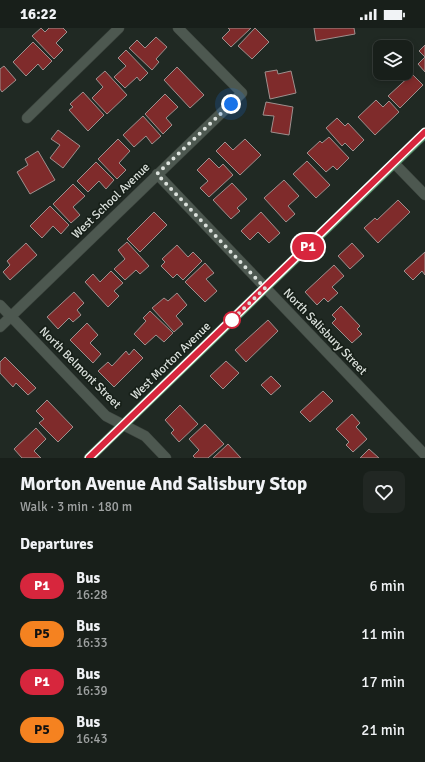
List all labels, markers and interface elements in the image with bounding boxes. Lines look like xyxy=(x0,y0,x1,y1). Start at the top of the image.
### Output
text: 16:22 xyxy=(20,5,57,23)
map controls xyxy=(373,40,413,80)
button: layers xyxy=(373,40,413,80)
your location xyxy=(221,94,241,114)
street label: West School Avenue xyxy=(69,160,153,242)
line badge: P1 xyxy=(290,234,326,260)
text: P1 xyxy=(300,238,316,255)
street label: North Salisbury Street xyxy=(280,286,370,378)
unlabelled marker xyxy=(223,311,241,329)
street label: West Morton Avenue xyxy=(128,319,214,403)
street label: North Belmont Street xyxy=(36,324,124,412)
button: heart xyxy=(363,471,405,513)
text: Morton Avenue And Salisbury Stop xyxy=(20,472,307,496)
text: Walk · 3 min · 180 m xyxy=(20,499,132,515)
text: Departures xyxy=(20,535,93,553)
text: Bus xyxy=(76,569,100,587)
text: P1 xyxy=(34,577,50,594)
text: 6 min xyxy=(369,577,405,595)
text: 16:28 xyxy=(76,587,108,603)
text: Bus xyxy=(76,617,100,635)
text: P5 xyxy=(34,625,50,642)
text: 11 min xyxy=(361,625,405,643)
text: 16:33 xyxy=(76,635,108,651)
text: Bus xyxy=(76,665,100,683)
text: P1 xyxy=(34,673,50,690)
text: 17 min xyxy=(361,673,405,691)
text: 16:39 xyxy=(76,683,108,699)
text: Bus xyxy=(76,713,100,731)
text: P5 xyxy=(34,721,50,738)
text: 21 min xyxy=(361,721,405,739)
text: 16:43 xyxy=(76,731,108,747)

